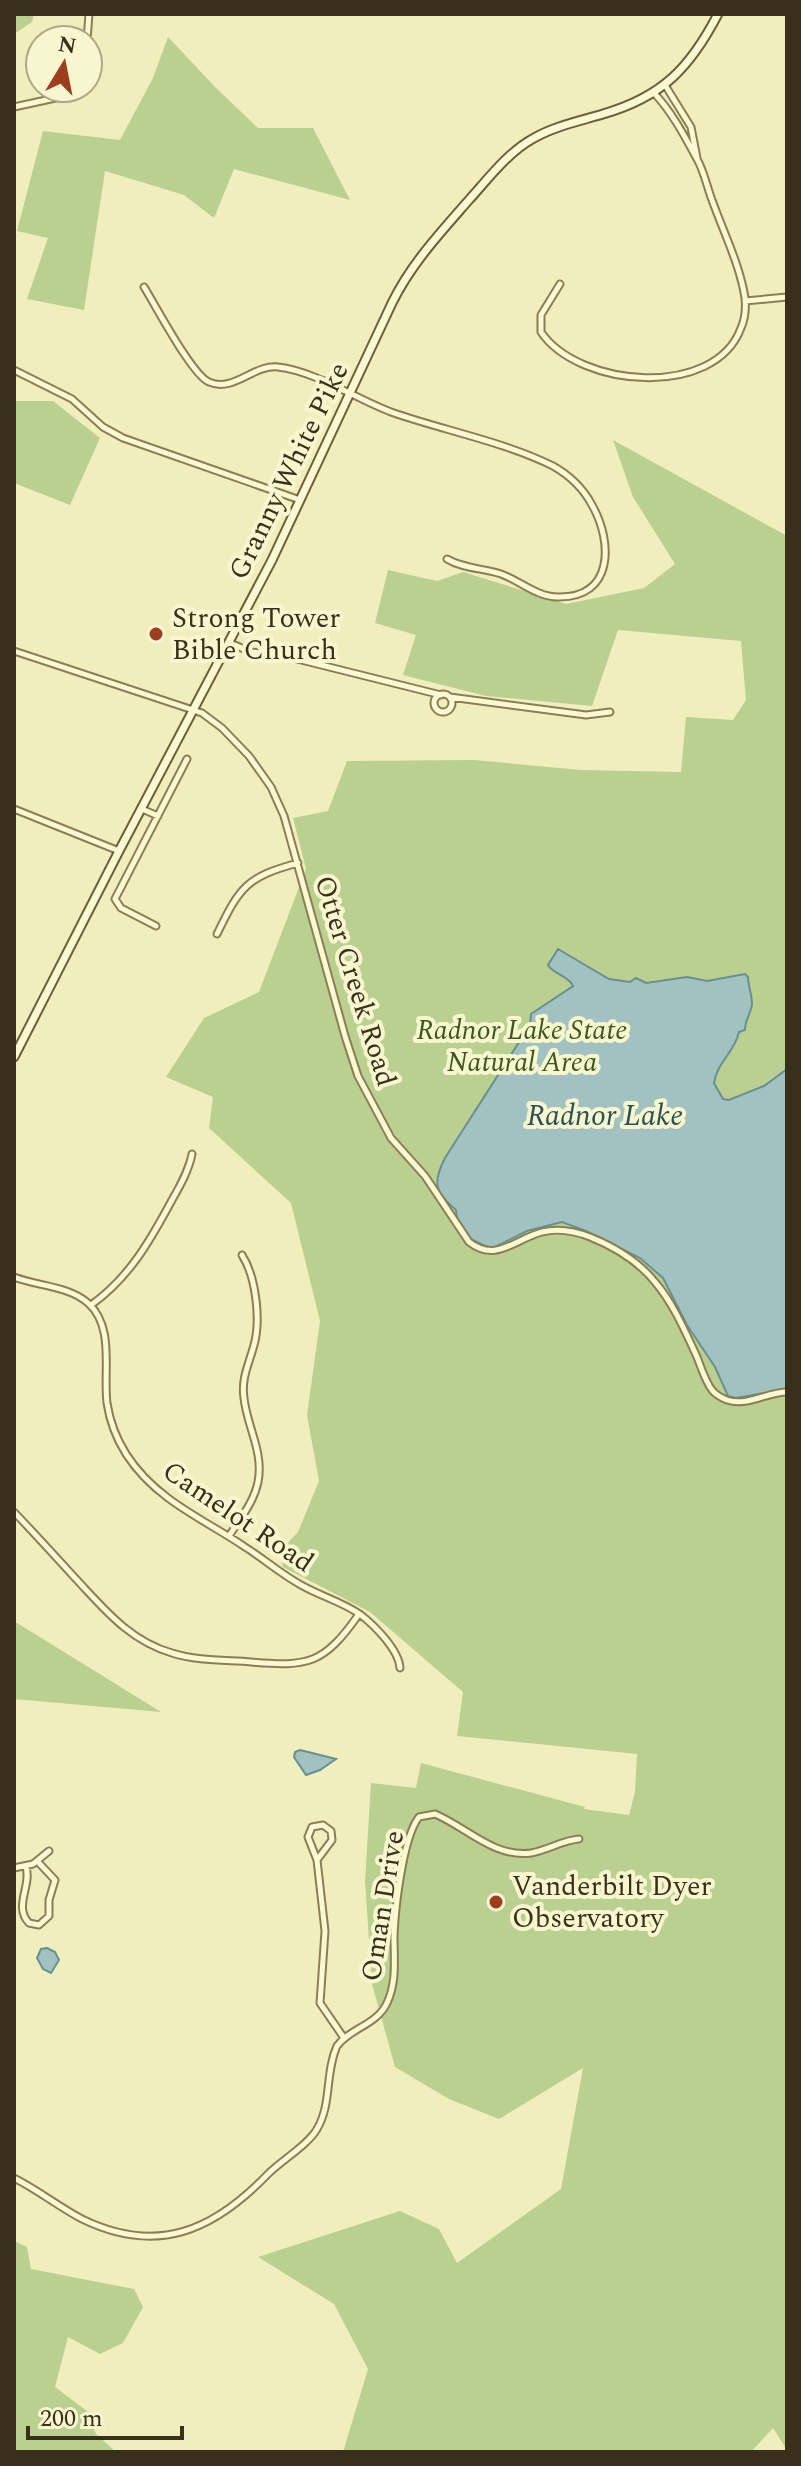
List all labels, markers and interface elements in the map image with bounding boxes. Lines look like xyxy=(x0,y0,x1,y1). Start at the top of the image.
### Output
north arrow xyxy=(24,24,104,104)
text: N xyxy=(56,28,79,64)
street label: Granny White Pike xyxy=(218,355,360,587)
place label: Strong Tower Bible Church xyxy=(172,597,340,672)
marker: Strong Tower Bible Church xyxy=(147,625,165,643)
street label: Otter Creek Road xyxy=(303,870,407,1092)
park label: Radnor Lake State Natural Area xyxy=(417,1009,627,1084)
water label: Radnor Lake xyxy=(527,1093,683,1139)
street label: Camelot Road xyxy=(153,1450,323,1584)
street label: Oman Drive xyxy=(350,1828,416,1984)
place label: Vanderbilt Dyer Observatory xyxy=(512,1865,712,1940)
marker: Vanderbilt Dyer Observatory xyxy=(487,1893,505,1911)
scale bar xyxy=(28,2390,182,2440)
text: 200 m xyxy=(40,2401,103,2437)

